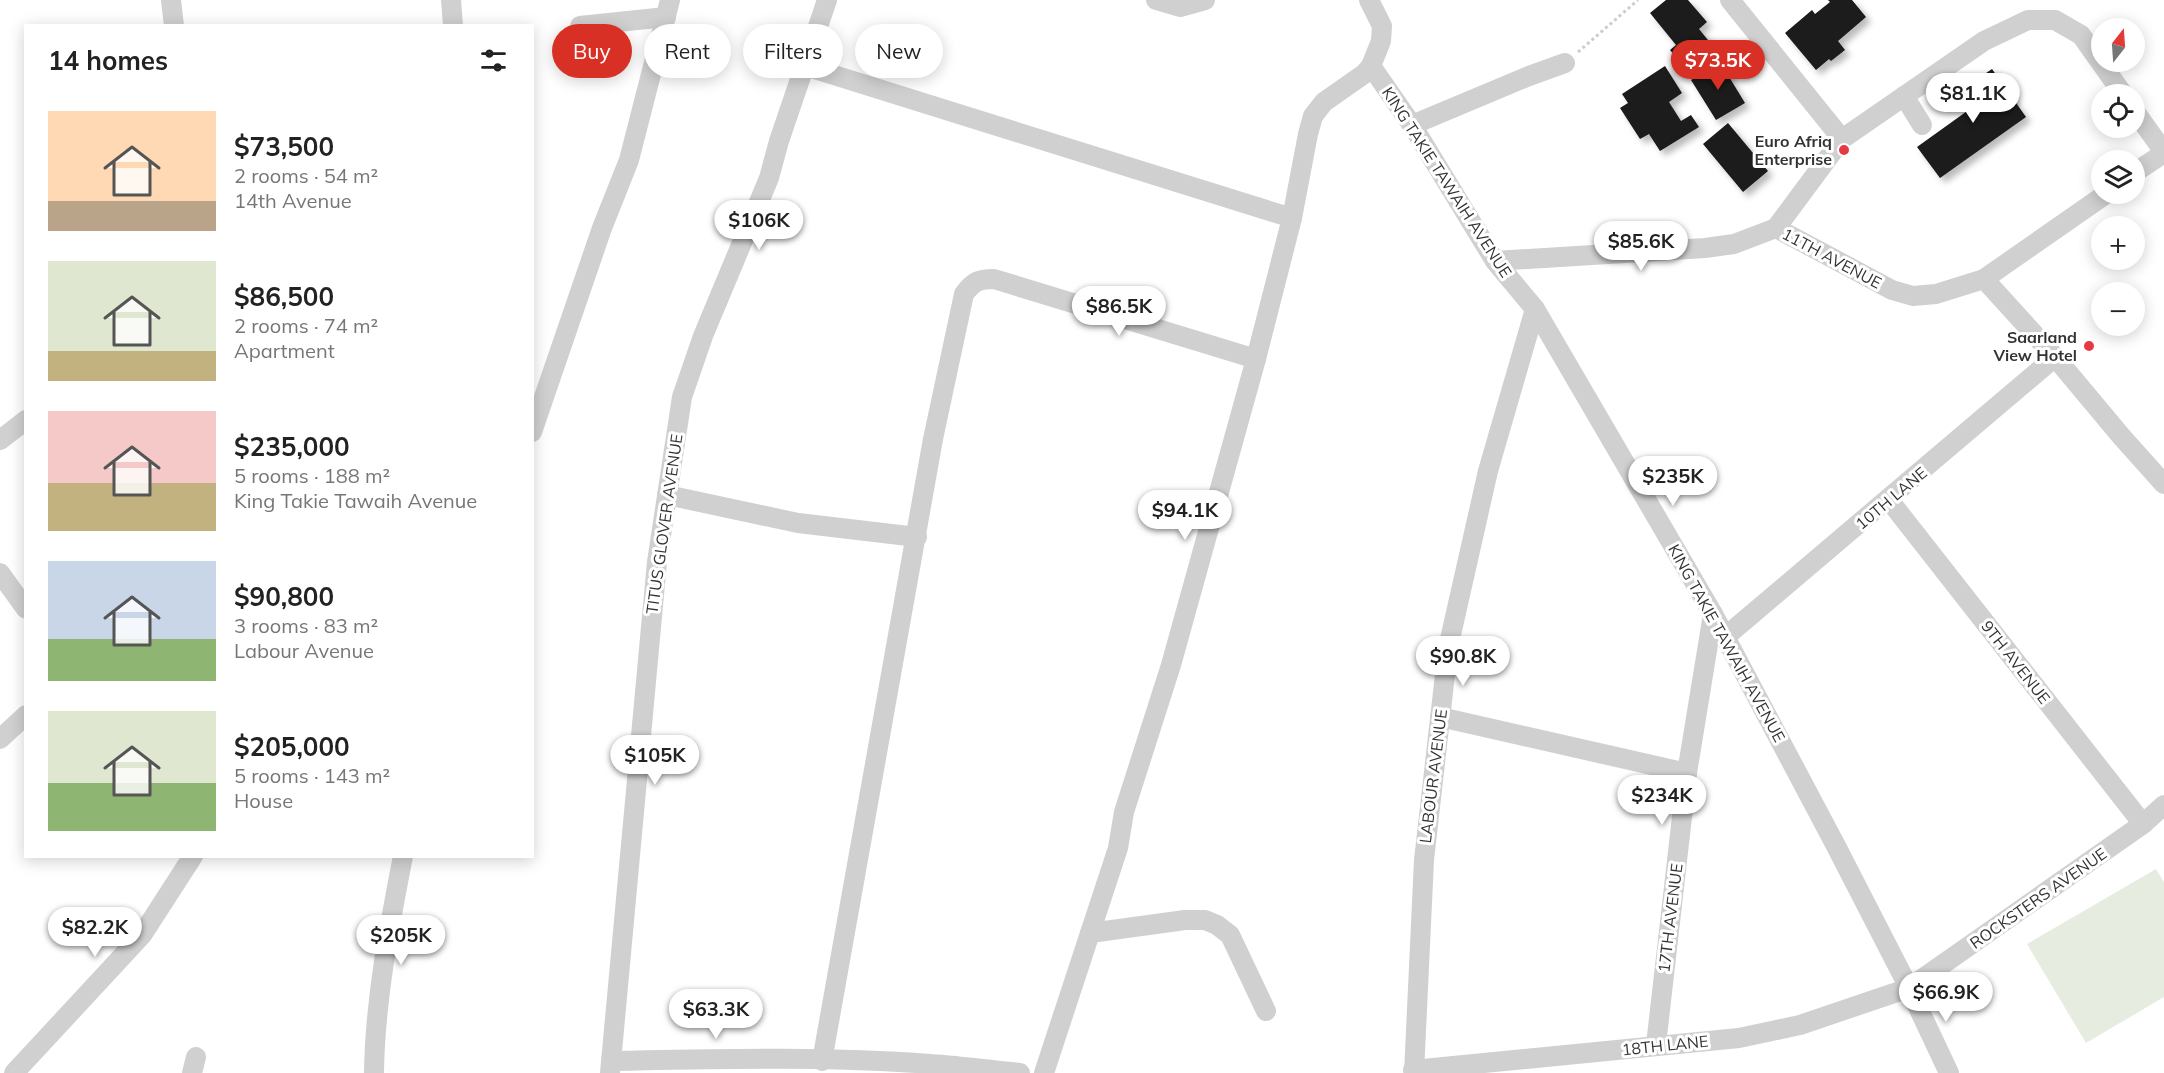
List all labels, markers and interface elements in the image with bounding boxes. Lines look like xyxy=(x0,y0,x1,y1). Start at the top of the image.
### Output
north arrow xyxy=(2091,18,2145,72)
map controls xyxy=(2091,18,2145,336)
chip: Buy xyxy=(552,24,632,78)
chip: Rent xyxy=(644,24,731,78)
chip: Filters xyxy=(743,24,843,78)
chip: New xyxy=(855,24,943,78)
pin: $73.5K xyxy=(1669,40,1767,91)
text: 14 homes xyxy=(48,44,168,77)
icon: filters xyxy=(477,44,510,77)
text: $73.5K xyxy=(1685,47,1751,72)
pin: $81.1K xyxy=(1924,73,2022,124)
text: $81.1K xyxy=(1940,80,2006,105)
street label: KING TAKIE TAWAIH AVENUE xyxy=(1378,83,1516,281)
button: locate xyxy=(2091,84,2145,138)
text: $73,500 xyxy=(234,130,334,163)
place label: Euro Afriq Enterprise xyxy=(1755,131,1832,169)
icon: home xyxy=(96,135,168,207)
marker: Euro Afriq Enterprise xyxy=(1837,143,1851,157)
button: layers xyxy=(2091,150,2145,204)
text: 2 rooms · 54 m² xyxy=(234,163,378,188)
text: 14th Avenue xyxy=(234,188,352,213)
pin: $106K xyxy=(717,200,801,251)
text: $106K xyxy=(728,207,790,232)
button: + xyxy=(2091,216,2145,270)
pin: $85.6K xyxy=(1592,221,1690,272)
street label: 11TH AVENUE xyxy=(1779,223,1885,293)
text: $85.6K xyxy=(1608,228,1674,253)
text: $86,500 xyxy=(234,280,334,313)
button: − xyxy=(2091,282,2145,336)
icon: home xyxy=(96,285,168,357)
pin: $86.5K xyxy=(1070,286,1168,337)
text: $86.5K xyxy=(1086,293,1152,318)
text: 2 rooms · 74 m² xyxy=(234,313,378,338)
place label: Saarland View Hotel xyxy=(1992,327,2077,365)
text: Apartment xyxy=(234,338,335,363)
marker: Saarland View Hotel xyxy=(2082,339,2096,353)
text: $235,000 xyxy=(234,430,350,463)
street label: TITUS GLOVER AVENUE xyxy=(641,433,687,615)
icon: home xyxy=(96,435,168,507)
pin: $235K xyxy=(1631,456,1715,507)
street label: 10TH LANE xyxy=(1851,462,1931,534)
text: 5 rooms · 188 m² xyxy=(234,463,390,488)
text: $235K xyxy=(1642,463,1704,488)
text: King Takie Tawaih Avenue xyxy=(234,488,477,513)
pin: $94.1K xyxy=(1136,490,1234,541)
text: $94.1K xyxy=(1152,497,1218,522)
street label: KING TAKIE TAWAIH AVENUE xyxy=(1664,541,1790,745)
text: $90,800 xyxy=(234,580,334,613)
icon: home xyxy=(96,585,168,657)
text: 3 rooms · 83 m² xyxy=(234,613,378,638)
street label: 9TH AVENUE xyxy=(1977,616,2055,708)
pin: $90.8K xyxy=(1414,636,1512,687)
text: Labour Avenue xyxy=(234,638,374,663)
text: $90.8K xyxy=(1430,643,1496,668)
street label: LABOUR AVENUE xyxy=(1415,708,1451,844)
text: $205,000 xyxy=(234,730,350,763)
icon: home xyxy=(96,735,168,807)
pin: $105K xyxy=(613,735,697,786)
text: $105K xyxy=(624,742,686,767)
text: 5 rooms · 143 m² xyxy=(234,763,390,788)
pin: $234K xyxy=(1620,775,1704,826)
text: $234K xyxy=(1631,782,1693,807)
text: House xyxy=(234,788,293,813)
street label: ROCKSTERS AVENUE xyxy=(1966,843,2110,953)
street label: 17TH AVENUE xyxy=(1653,862,1687,974)
pin: $82.2K xyxy=(46,907,144,958)
text: $82.2K xyxy=(62,914,128,939)
pin: $205K xyxy=(359,915,443,966)
text: $205K xyxy=(370,922,432,947)
pin: $66.9K xyxy=(1897,972,1995,1023)
text: $66.9K xyxy=(1913,979,1979,1004)
pin: $63.3K xyxy=(667,989,765,1040)
text: $63.3K xyxy=(683,996,749,1021)
street label: 18TH LANE xyxy=(1621,1031,1709,1059)

